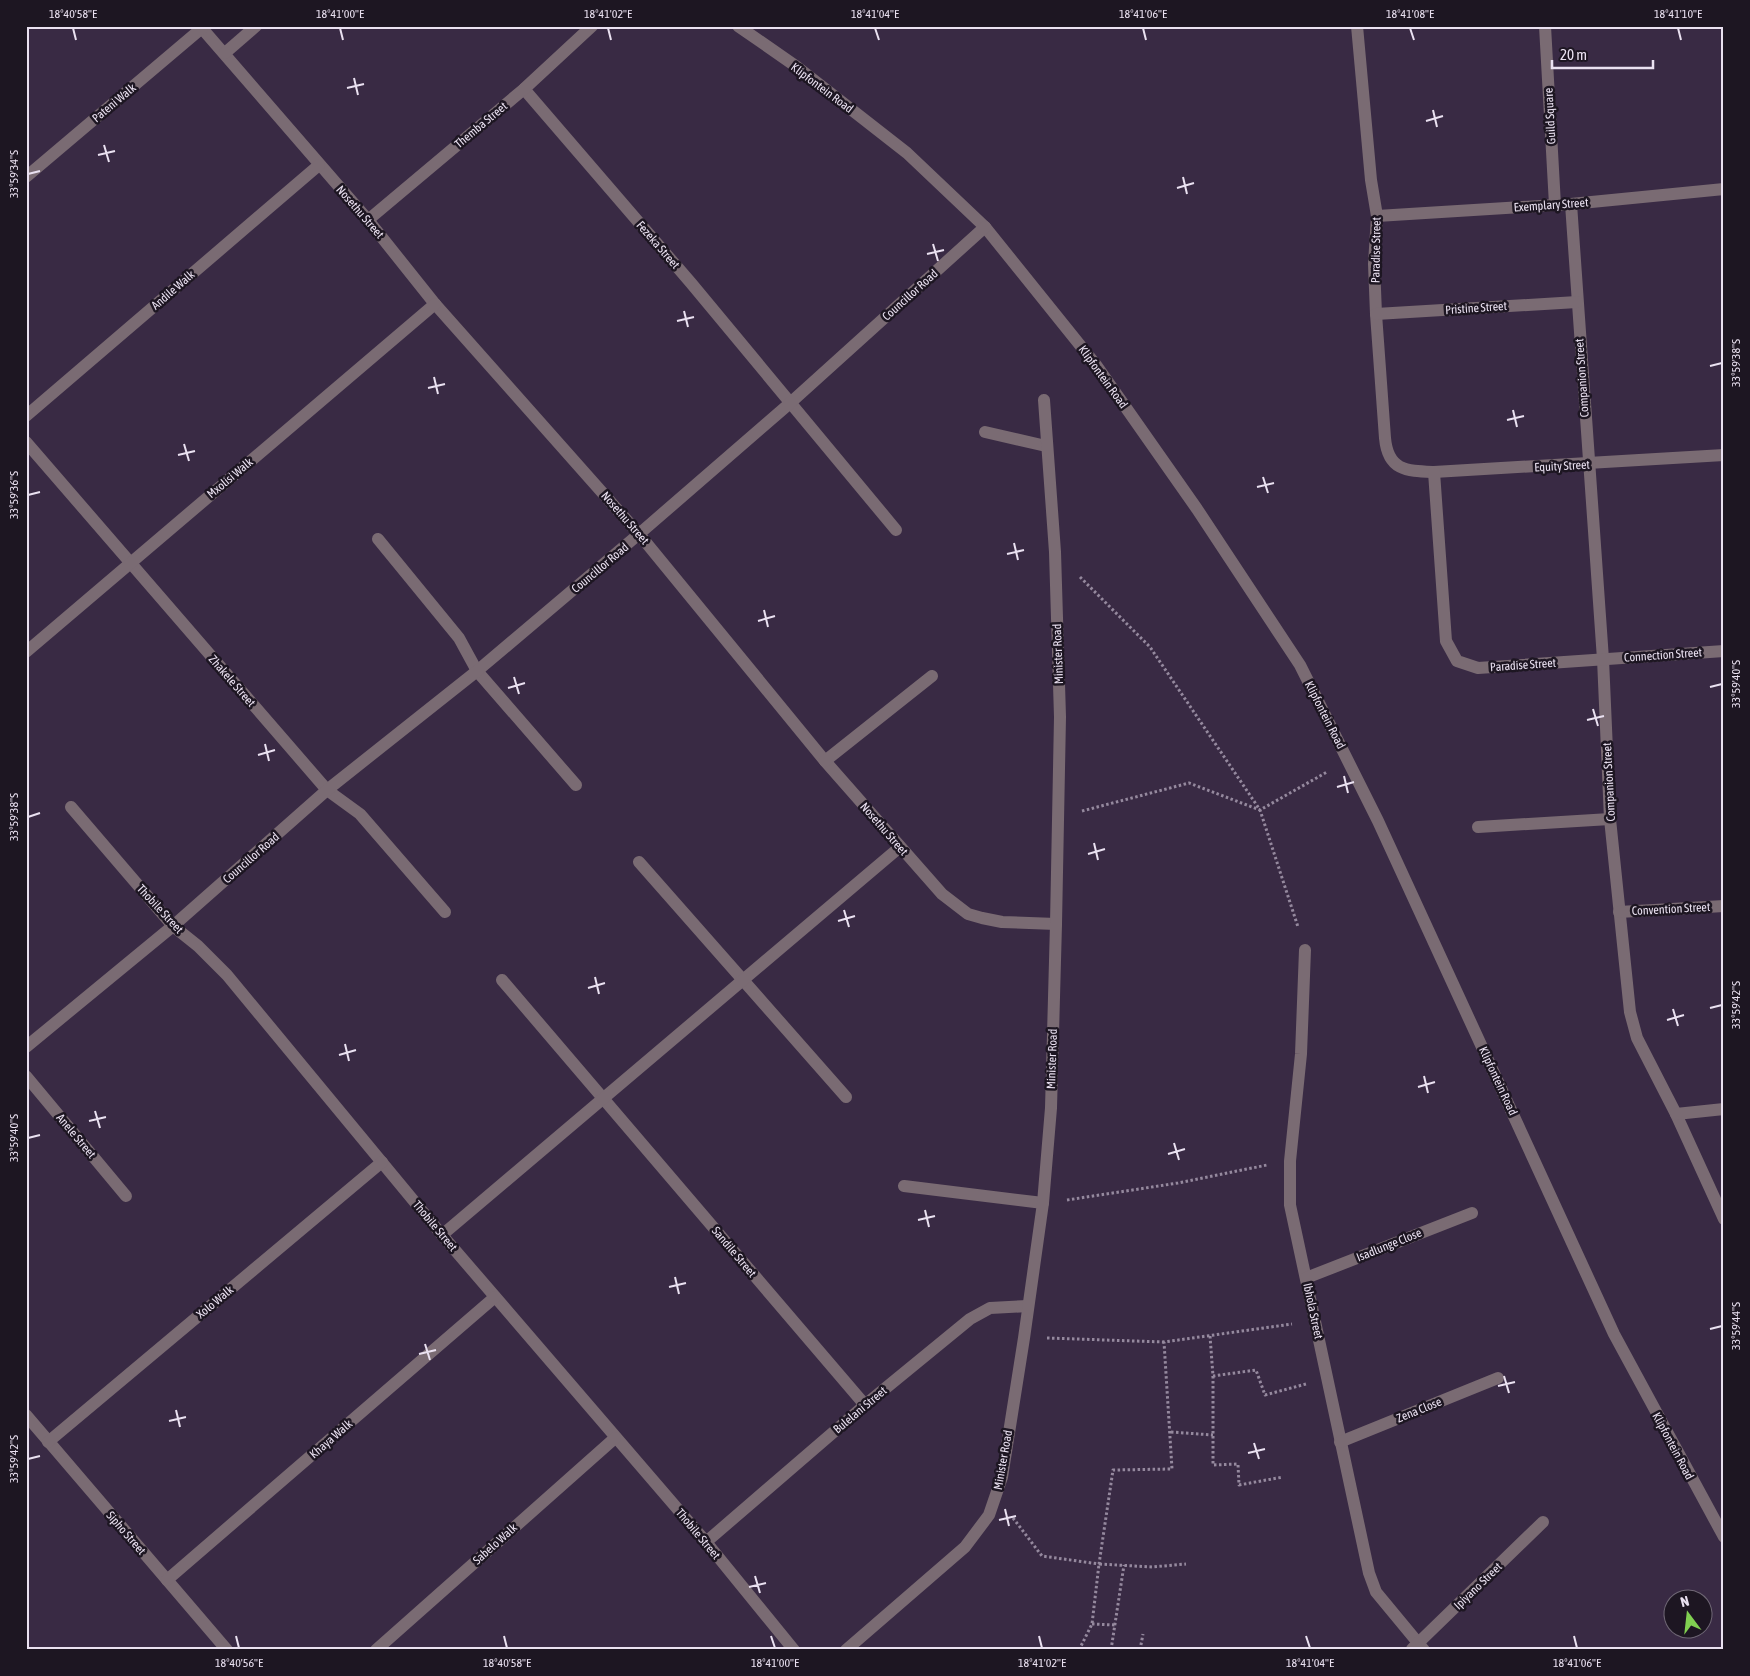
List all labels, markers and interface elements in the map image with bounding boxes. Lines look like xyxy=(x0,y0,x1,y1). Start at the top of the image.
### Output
text: 18°40'58"E xyxy=(49,7,97,21)
text: 18°41'00"E xyxy=(316,7,364,21)
text: 18°41'02"E xyxy=(584,7,632,21)
text: 18°41'04"E xyxy=(851,7,899,21)
text: 18°41'06"E xyxy=(1119,7,1167,21)
text: 18°41'08"E xyxy=(1386,7,1434,21)
text: 18°41'10"E xyxy=(1654,7,1702,21)
scale bar xyxy=(1552,38,1654,70)
text: 20 m xyxy=(1560,46,1587,63)
street label: Klipfontein Road xyxy=(788,60,856,116)
street label: Pateni Walk xyxy=(89,80,139,125)
street label: Guild Square xyxy=(1542,87,1558,145)
street label: Themba Street xyxy=(452,99,510,151)
text: 33°59'34"S xyxy=(7,150,21,198)
street label: Nosethu Street xyxy=(333,183,387,242)
street label: Exemplary Street xyxy=(1513,195,1589,215)
street label: Paradise Street xyxy=(1368,216,1384,283)
street label: Fezeka Street xyxy=(634,218,683,272)
street label: Councillor Road xyxy=(879,266,941,324)
street label: Andile Walk xyxy=(149,267,198,313)
street label: Pristine Street xyxy=(1445,299,1508,317)
street label: Companion Street xyxy=(1572,338,1592,418)
text: 33°59'38"S xyxy=(1729,339,1743,387)
street label: Klipfontein Road xyxy=(1076,343,1130,411)
street label: Mxolisi Walk xyxy=(204,454,256,501)
street label: Equity Street xyxy=(1534,458,1591,474)
text: 33°59'36"S xyxy=(7,471,21,519)
street label: Nosethu Street xyxy=(598,489,652,548)
street label: Councillor Road xyxy=(569,540,631,596)
street label: Minister Road xyxy=(1050,624,1066,684)
street label: Connection Street xyxy=(1624,645,1703,665)
street label: Zhakele Street xyxy=(206,652,259,710)
street label: Paradise Street xyxy=(1489,656,1557,674)
text: 33°59'40"S xyxy=(1729,660,1743,708)
street label: Klipfontein Road xyxy=(1302,679,1348,751)
street label: Companion Street xyxy=(1600,742,1618,822)
text: 33°59'38"S xyxy=(7,793,21,841)
street label: Nosethu Street xyxy=(857,800,911,859)
street label: Councillor Road xyxy=(220,830,282,886)
street label: Thobile Street xyxy=(134,882,186,937)
street label: Convention Street xyxy=(1631,900,1711,918)
text: 33°59'42"S xyxy=(1729,981,1743,1029)
street label: Minister Road xyxy=(1044,1029,1060,1089)
street label: Klipfontein Road xyxy=(1476,1044,1520,1118)
street label: Anele Street xyxy=(53,1111,99,1161)
text: 33°59'40"S xyxy=(7,1114,21,1162)
street label: Thobile Street xyxy=(410,1198,460,1254)
street label: Sandile Street xyxy=(709,1224,759,1280)
street label: Isadlunge Close xyxy=(1354,1226,1424,1264)
street label: Xolo Walk xyxy=(194,1282,237,1321)
street label: Ibhola Street xyxy=(1300,1282,1326,1341)
text: 33°59'44"S xyxy=(1729,1302,1743,1350)
street label: Bulelani Street xyxy=(830,1383,890,1436)
street label: Zena Close xyxy=(1394,1395,1444,1425)
street label: Klipfontein Road xyxy=(1649,1410,1697,1482)
street label: Khaya Walk xyxy=(307,1416,356,1461)
street label: Minister Road xyxy=(991,1429,1015,1491)
text: 33°59'42"S xyxy=(7,1435,21,1483)
street label: Thobile Street xyxy=(673,1506,723,1562)
street label: Sipho Street xyxy=(103,1508,149,1558)
street label: Sabelo Walk xyxy=(470,1520,520,1567)
street label: Ipiyano Street xyxy=(1451,1559,1505,1612)
north arrow xyxy=(1662,1588,1712,1638)
text: N xyxy=(1679,1593,1691,1610)
text: 18°40'56"E xyxy=(215,1656,263,1670)
text: 18°40'58"E xyxy=(483,1656,531,1670)
text: 18°41'00"E xyxy=(751,1656,799,1670)
text: 18°41'02"E xyxy=(1018,1656,1066,1670)
text: 18°41'04"E xyxy=(1286,1656,1334,1670)
text: 18°41'06"E xyxy=(1553,1656,1601,1670)

